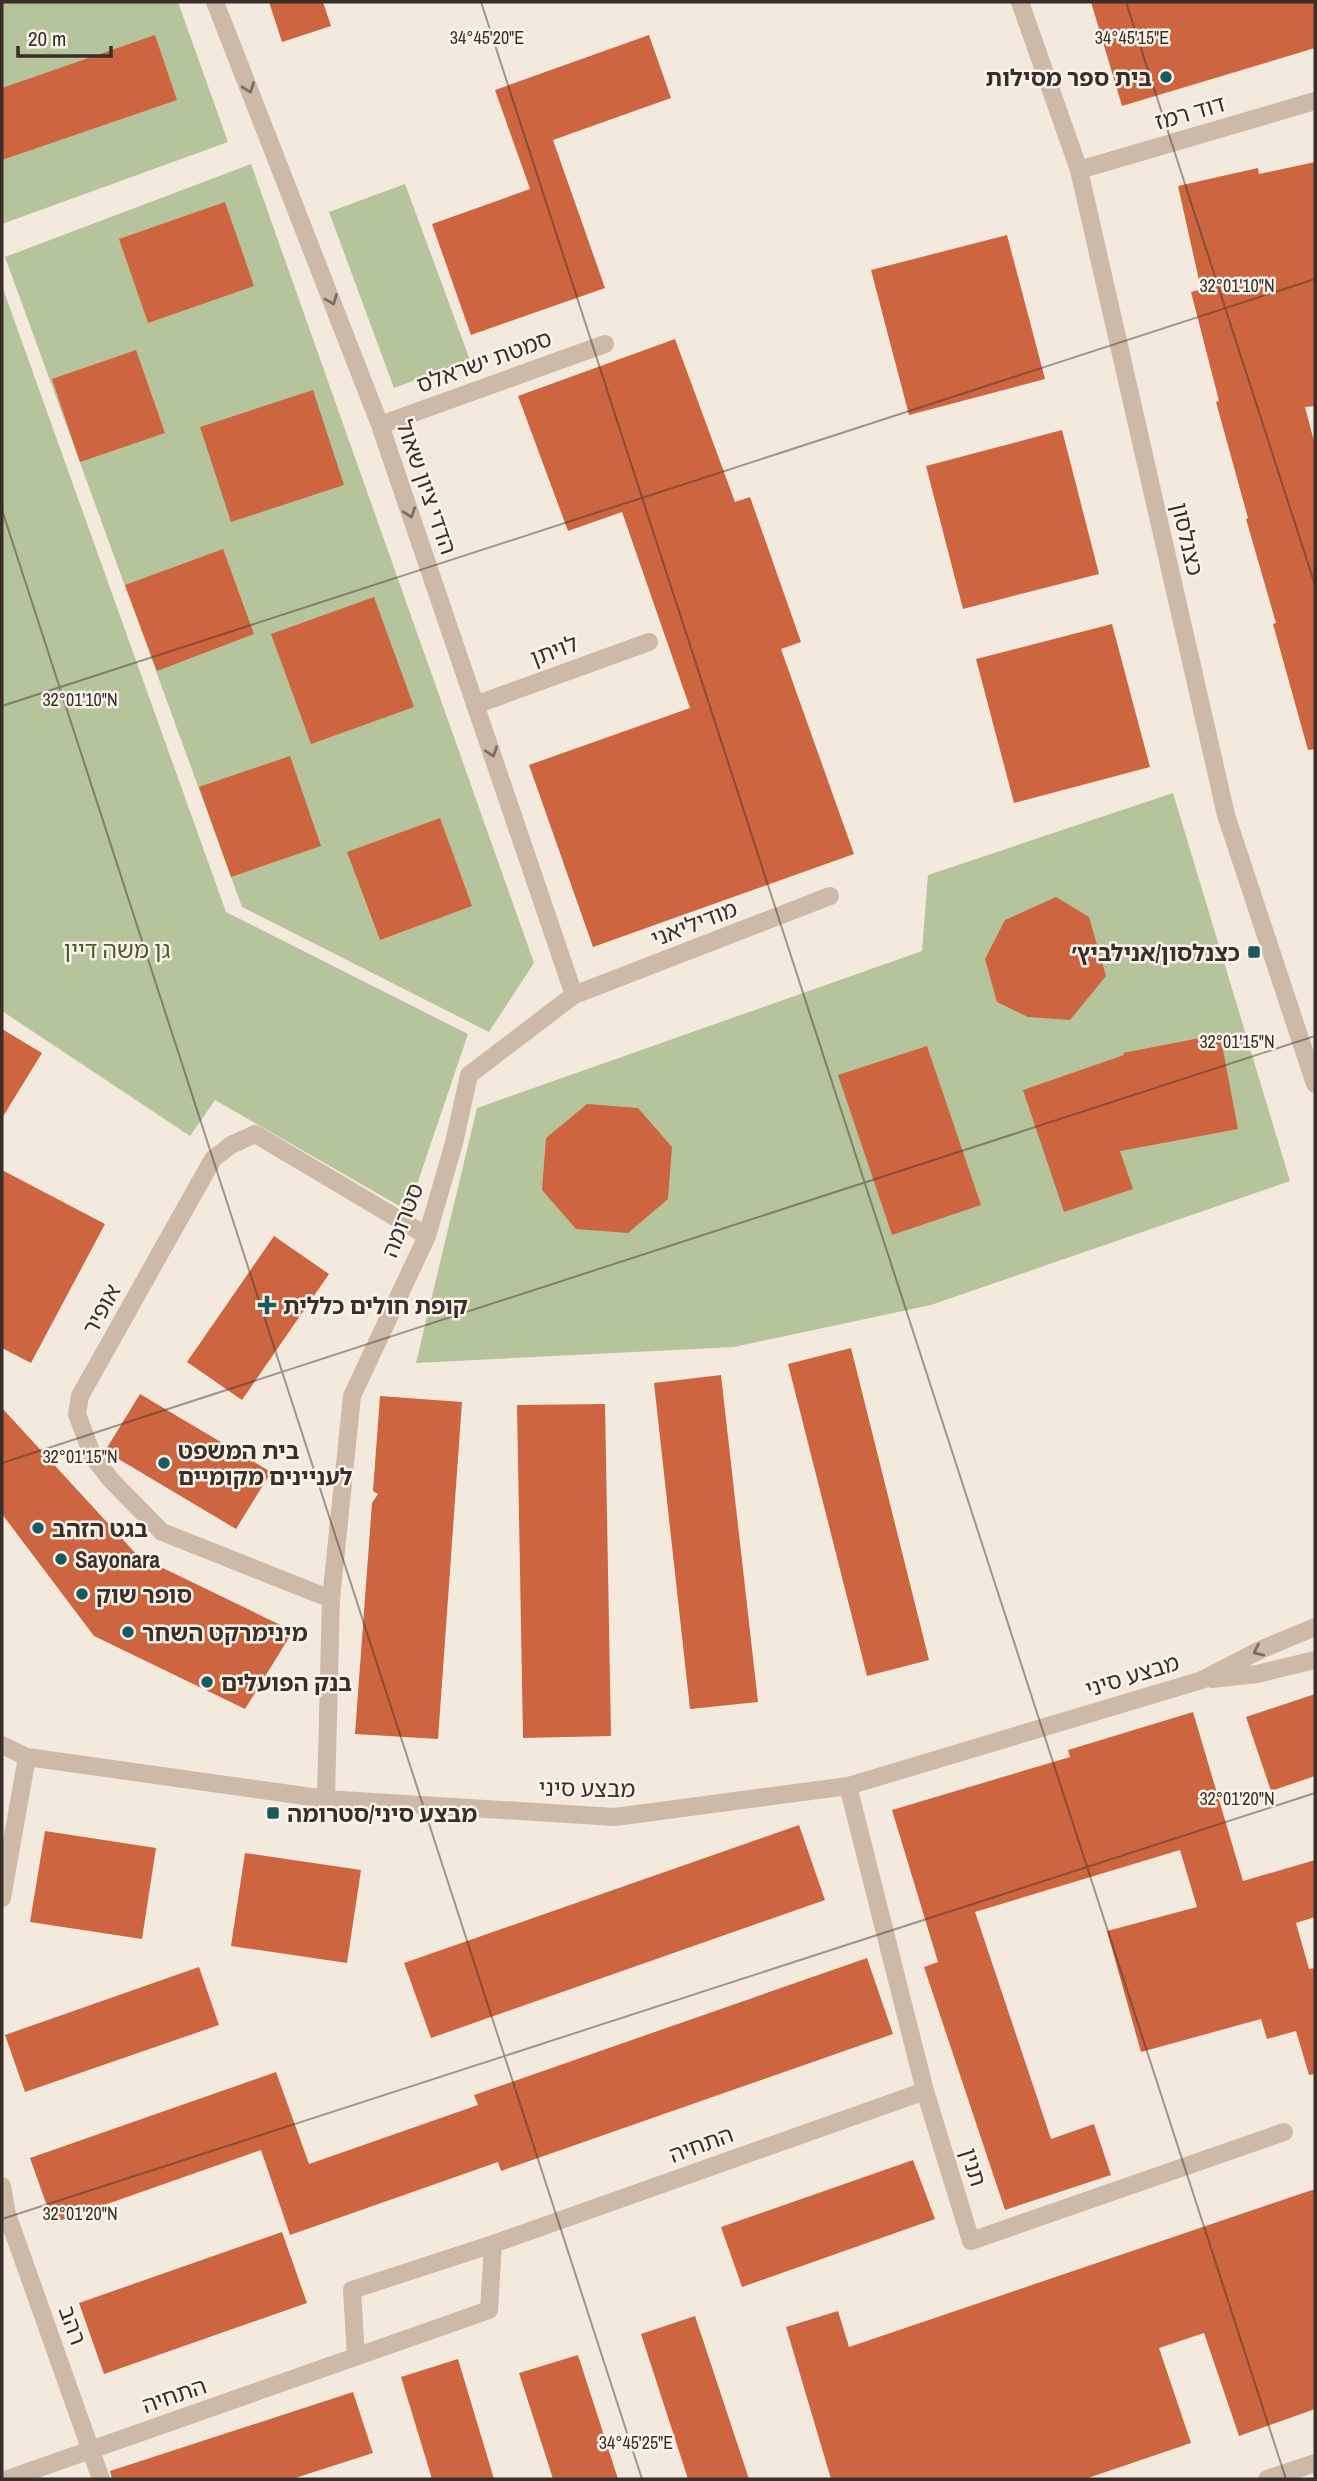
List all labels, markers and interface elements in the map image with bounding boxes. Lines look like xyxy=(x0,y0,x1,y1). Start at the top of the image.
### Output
scale bar xyxy=(18,14,110,58)
text: 20 m xyxy=(28,24,66,53)
text: 34°45'20"E xyxy=(450,25,524,50)
text: 34°45'15"E xyxy=(1095,25,1169,50)
place label: בית ספר מסילות xyxy=(986,62,1152,93)
marker: בית ספר מסילות xyxy=(1158,69,1174,85)
one-way arrow xyxy=(241,82,255,94)
street label: דוד רמז xyxy=(1151,87,1229,137)
text: 32°01'10"N xyxy=(1199,273,1275,298)
one-way arrow xyxy=(323,294,337,306)
street label: סמטת ישראלס xyxy=(412,322,556,400)
street label: הדדי ציון שאול xyxy=(389,416,465,558)
street label: כצנלסון xyxy=(1165,499,1211,579)
one-way arrow xyxy=(402,507,416,519)
street label: לויתן xyxy=(526,627,582,673)
text: 32°01'10"N xyxy=(42,687,118,712)
one-way arrow xyxy=(484,745,498,758)
street label: מודיליאני xyxy=(646,892,742,954)
park label: גן משה דיין xyxy=(64,934,171,965)
place label: כצנלסון/אנילביץ׳ xyxy=(1072,937,1240,968)
marker: כצנלסון/אנילביץ׳ xyxy=(1246,944,1262,960)
text: 32°01'15"N xyxy=(1199,1029,1275,1054)
street label: סטרומה xyxy=(374,1178,430,1262)
street label: אופיר xyxy=(75,1278,127,1340)
place label: קופת חולים כללית xyxy=(283,1290,468,1321)
marker: קופת חולים כללית xyxy=(257,1295,277,1315)
place label: בית המשפט לעניינים מקומיים xyxy=(178,1435,353,1492)
text: 32°01'15"N xyxy=(42,1444,118,1469)
marker: בית המשפט לעניינים מקומיים xyxy=(156,1455,172,1471)
place label: בגט הזהב xyxy=(52,1513,148,1544)
marker: בגט הזהב xyxy=(30,1520,46,1536)
place label: Sayonara xyxy=(75,1544,160,1575)
marker: Sayonara xyxy=(53,1551,69,1567)
place label: סופר שוק xyxy=(96,1579,192,1610)
marker: סופר שוק xyxy=(74,1586,90,1602)
place label: מינימרקט השחר xyxy=(142,1617,308,1648)
marker: מינימרקט השחר xyxy=(120,1624,136,1640)
one-way arrow xyxy=(1252,1643,1265,1657)
street label: מבצע סיני xyxy=(1081,1646,1183,1704)
place label: בנק הפועלים xyxy=(221,1667,352,1698)
marker: בנק הפועלים xyxy=(199,1674,215,1690)
street label: מבצע סיני xyxy=(538,1772,636,1804)
text: 32°01'20"N xyxy=(1199,1786,1275,1811)
place label: מבצע סיני/סטרומה xyxy=(287,1798,477,1829)
marker: מבצע סיני/סטרומה xyxy=(265,1805,281,1821)
street label: התחיה xyxy=(665,2118,737,2170)
street label: תנין xyxy=(954,2144,994,2190)
text: 32°01'20"N xyxy=(42,2201,118,2226)
street label: רהב xyxy=(52,2301,94,2349)
street label: התחיה xyxy=(138,2370,210,2420)
text: 34°45'25"E xyxy=(599,2430,673,2455)

